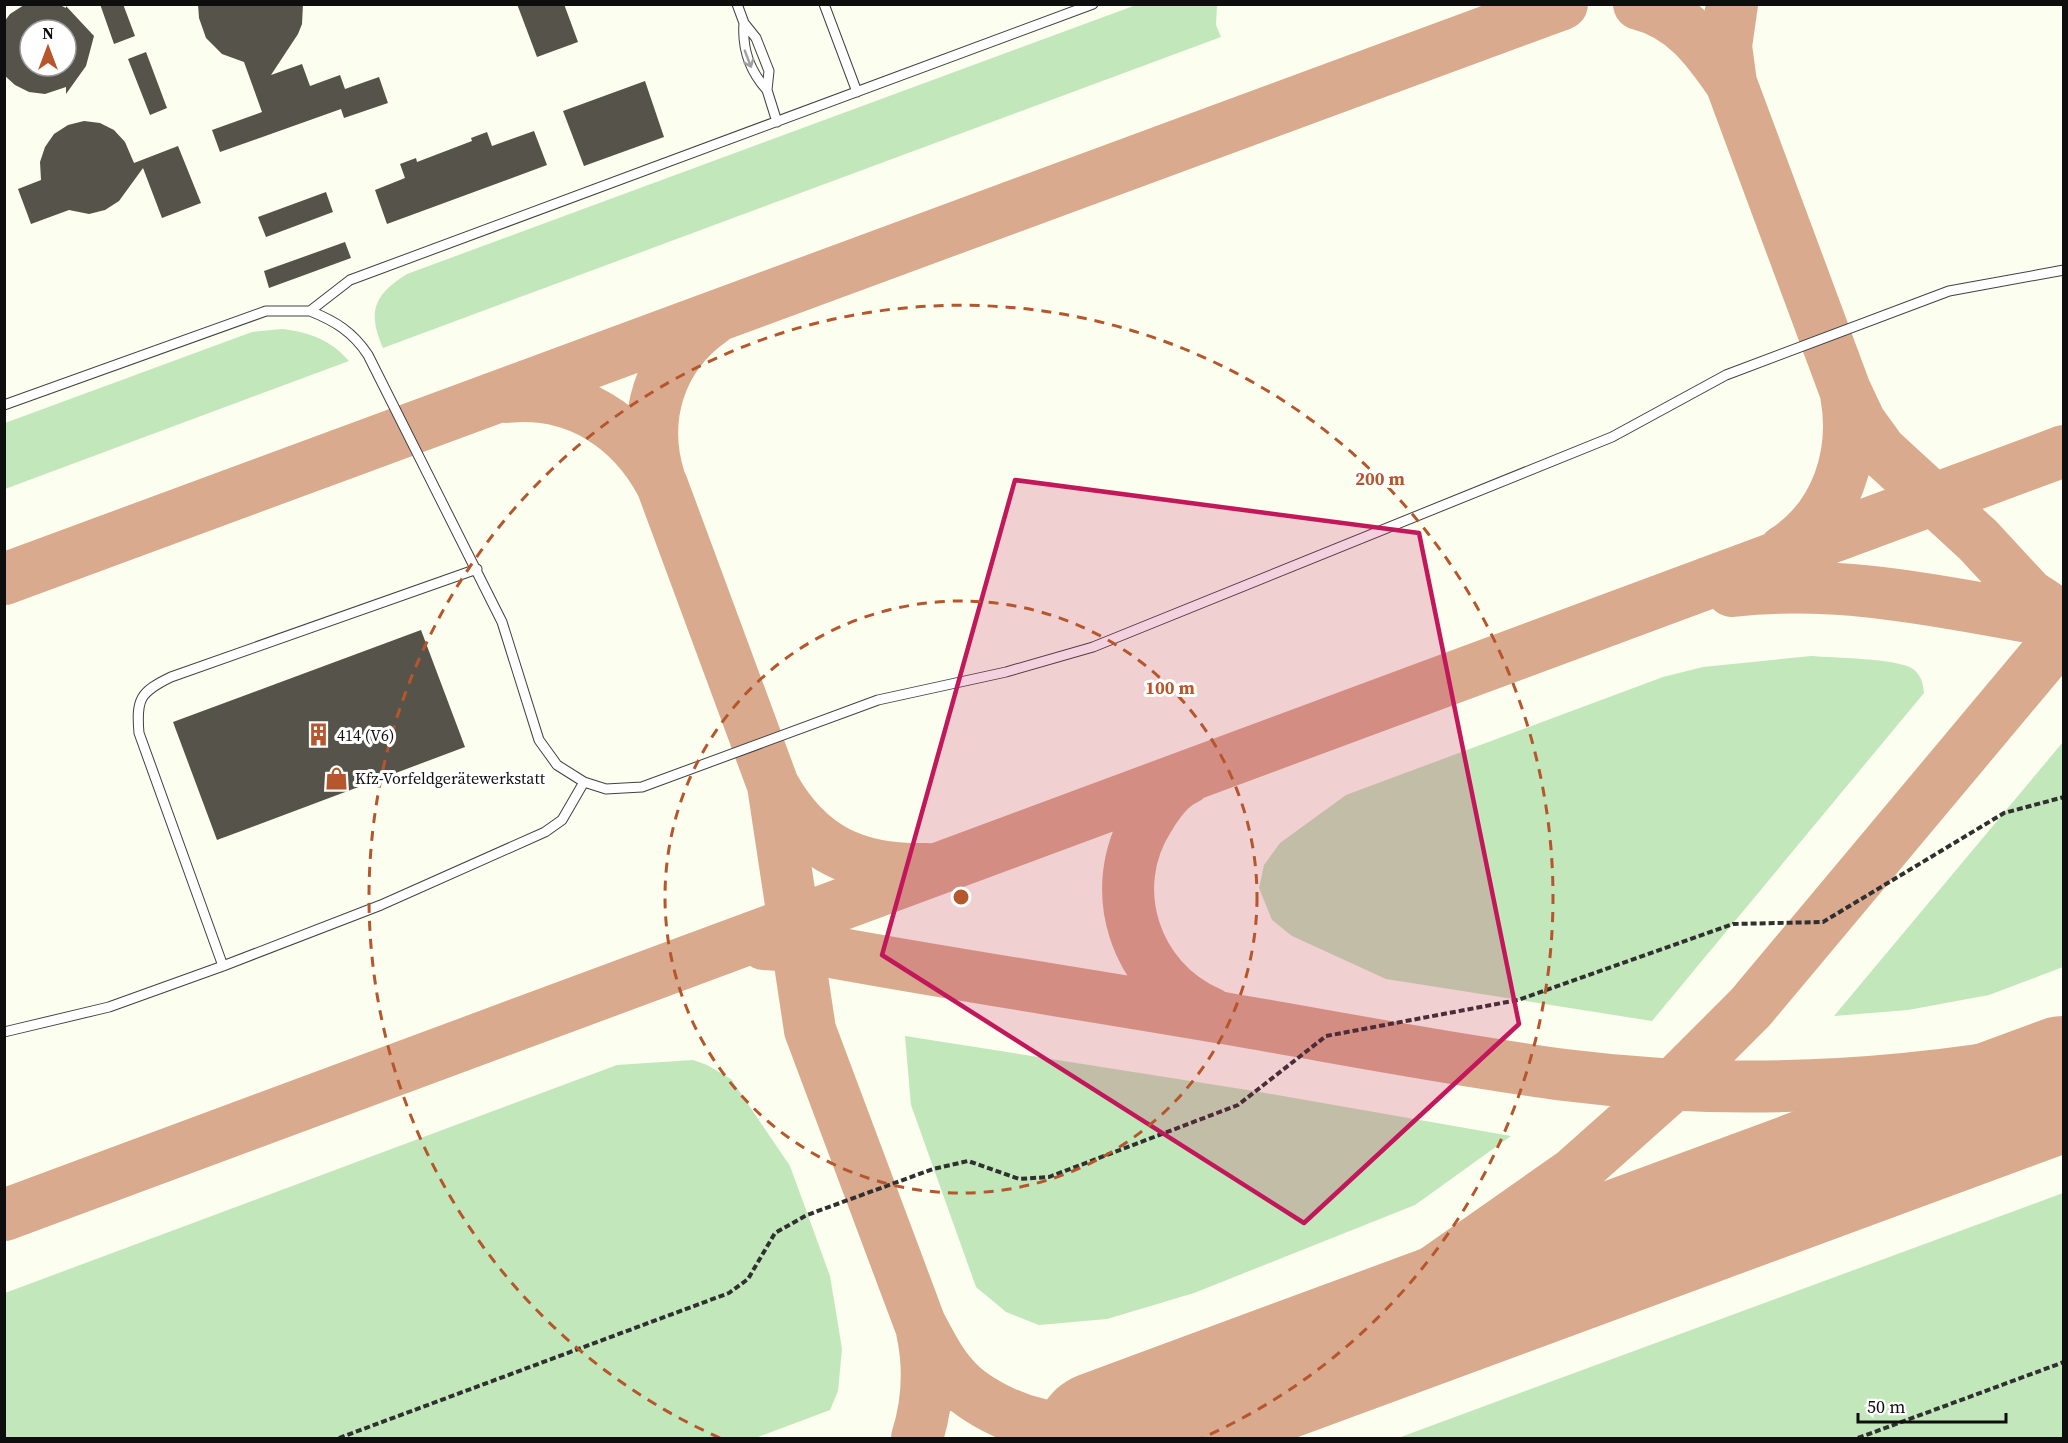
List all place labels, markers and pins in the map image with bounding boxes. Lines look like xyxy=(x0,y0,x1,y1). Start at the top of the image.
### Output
building icon: 414 (V6) xyxy=(306,722,332,748)
place label: 414 (V6) xyxy=(337,724,394,746)
shop icon: Kfz-Vorfeldgerätewerkstatt xyxy=(324,765,350,791)
place label: Kfz-Vorfeldgerätewerkstatt xyxy=(355,767,546,789)
centre of rings xyxy=(951,887,971,907)

